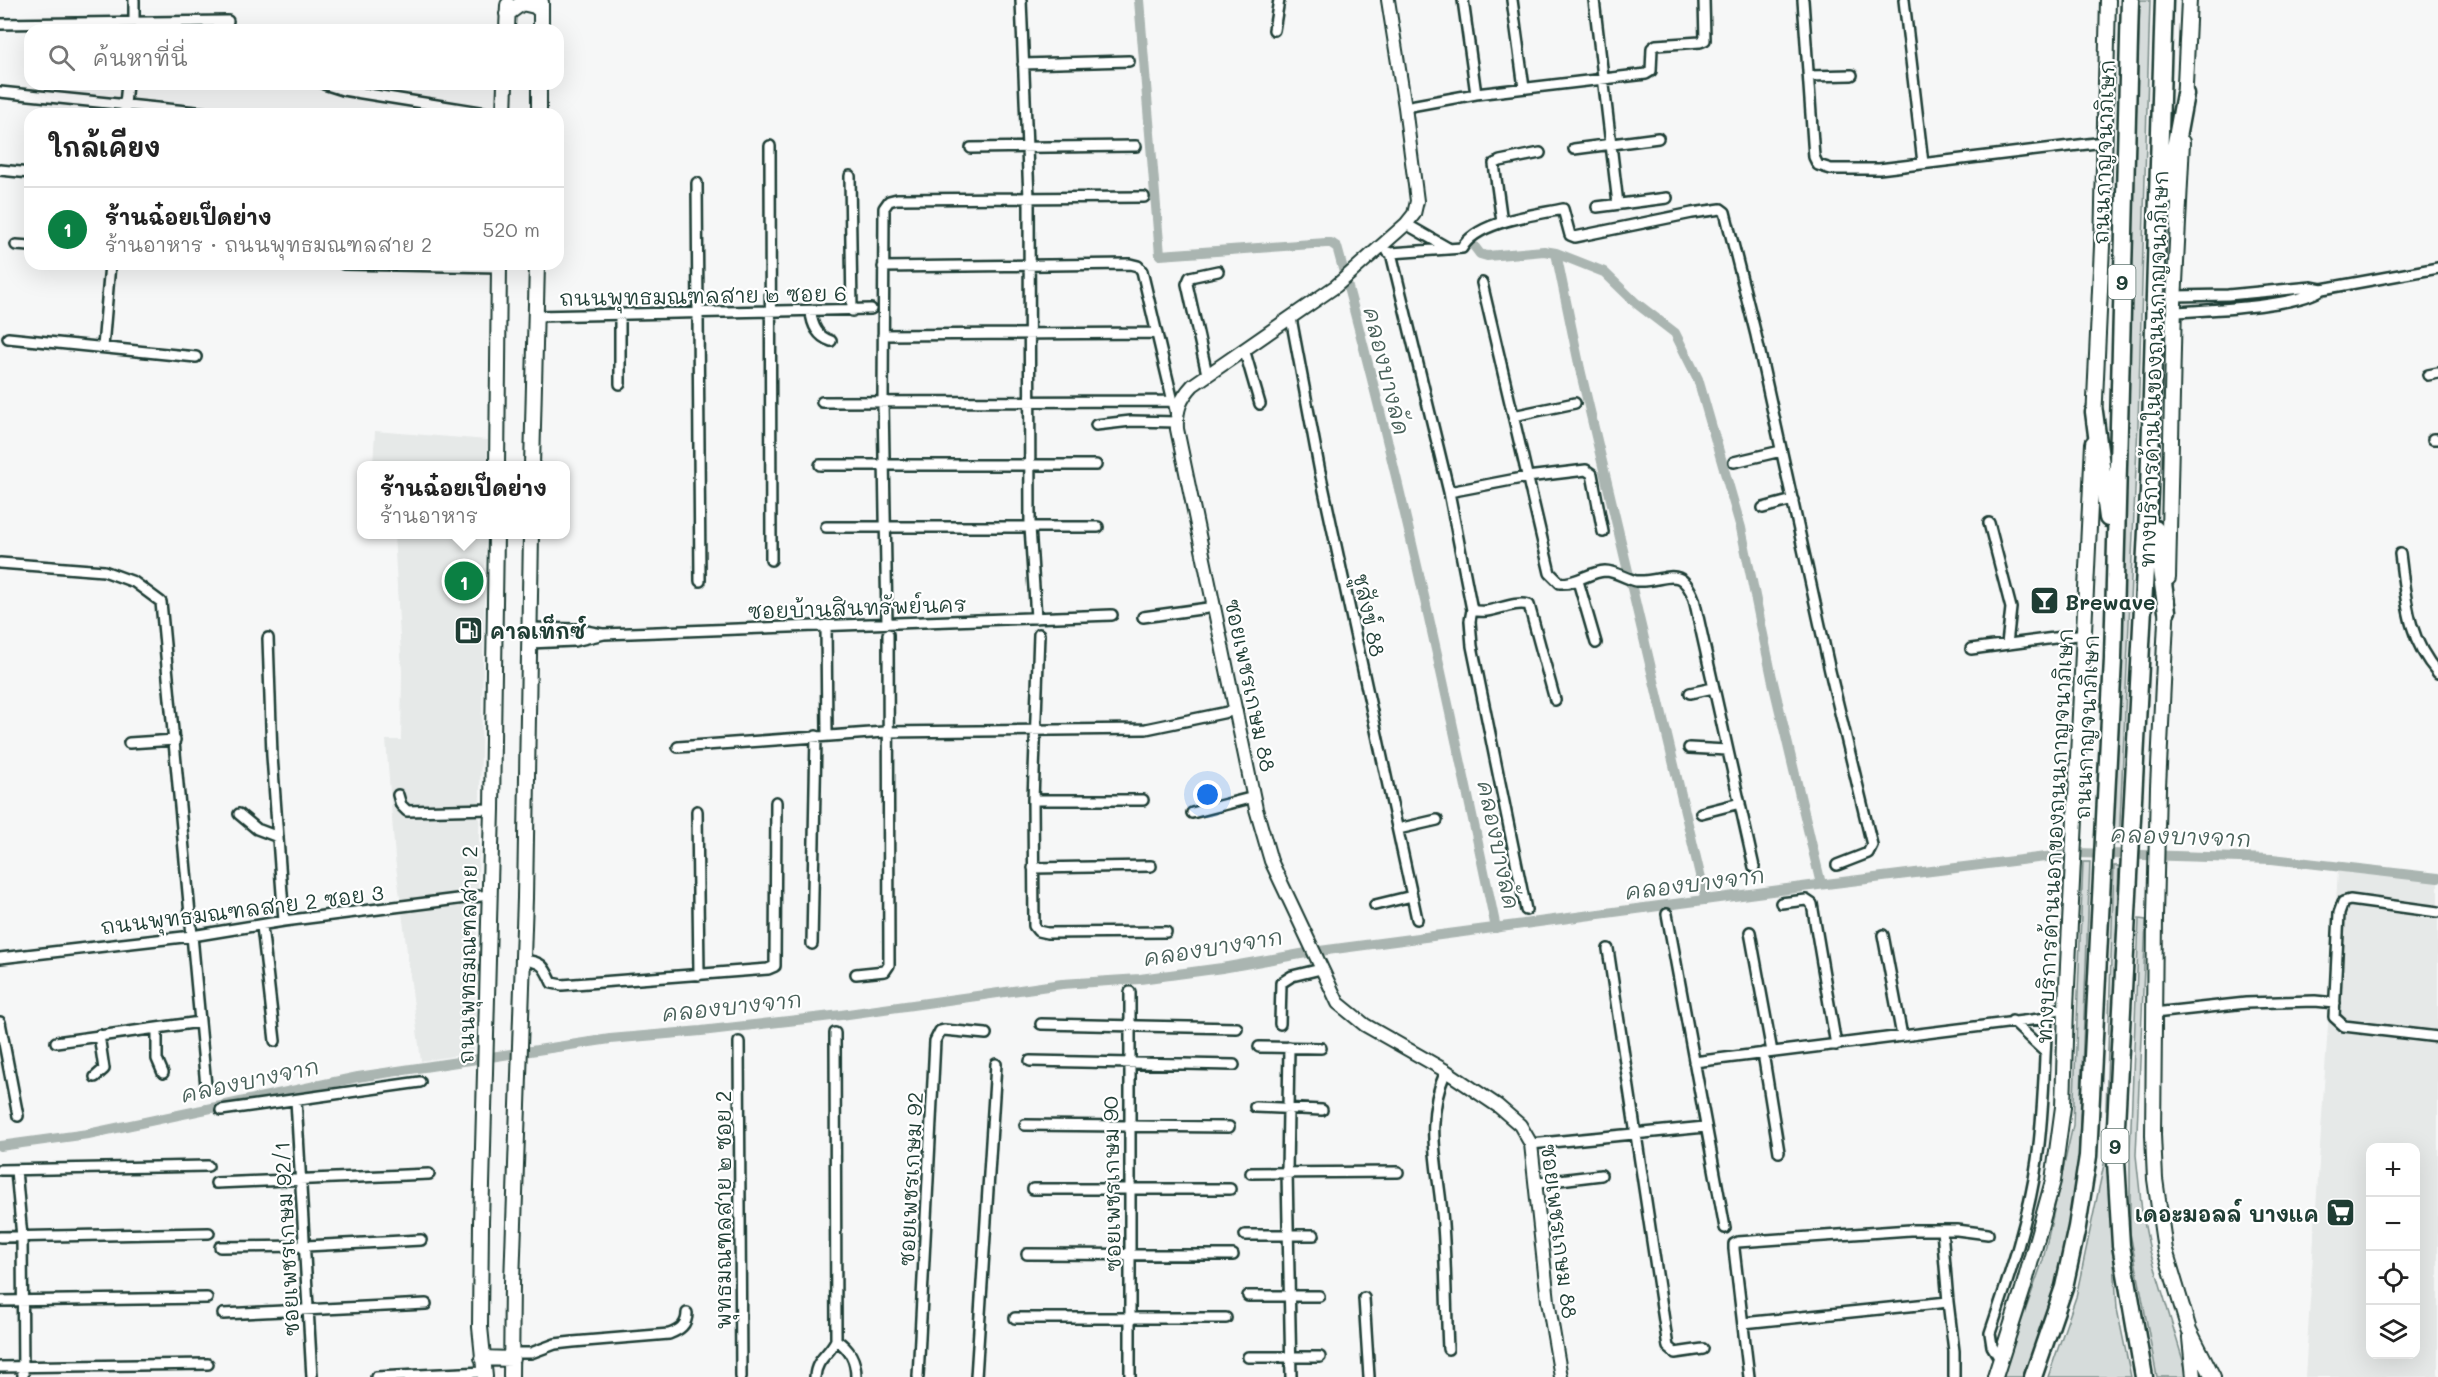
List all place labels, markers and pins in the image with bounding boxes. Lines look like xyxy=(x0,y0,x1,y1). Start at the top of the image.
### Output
pin: 1 xyxy=(444,558,484,604)
bar icon: Brewave xyxy=(2028,585,2060,617)
place label: Brewave xyxy=(2065,588,2156,615)
place label: คาลเท็กซ์ xyxy=(490,613,587,644)
fuel station icon: คาลเท็กซ์ xyxy=(453,614,485,646)
supermarket icon: เดอะมอลล์ บางแค xyxy=(2324,1197,2356,1229)
place label: เดอะมอลล์ บางแค xyxy=(2135,1198,2319,1227)

